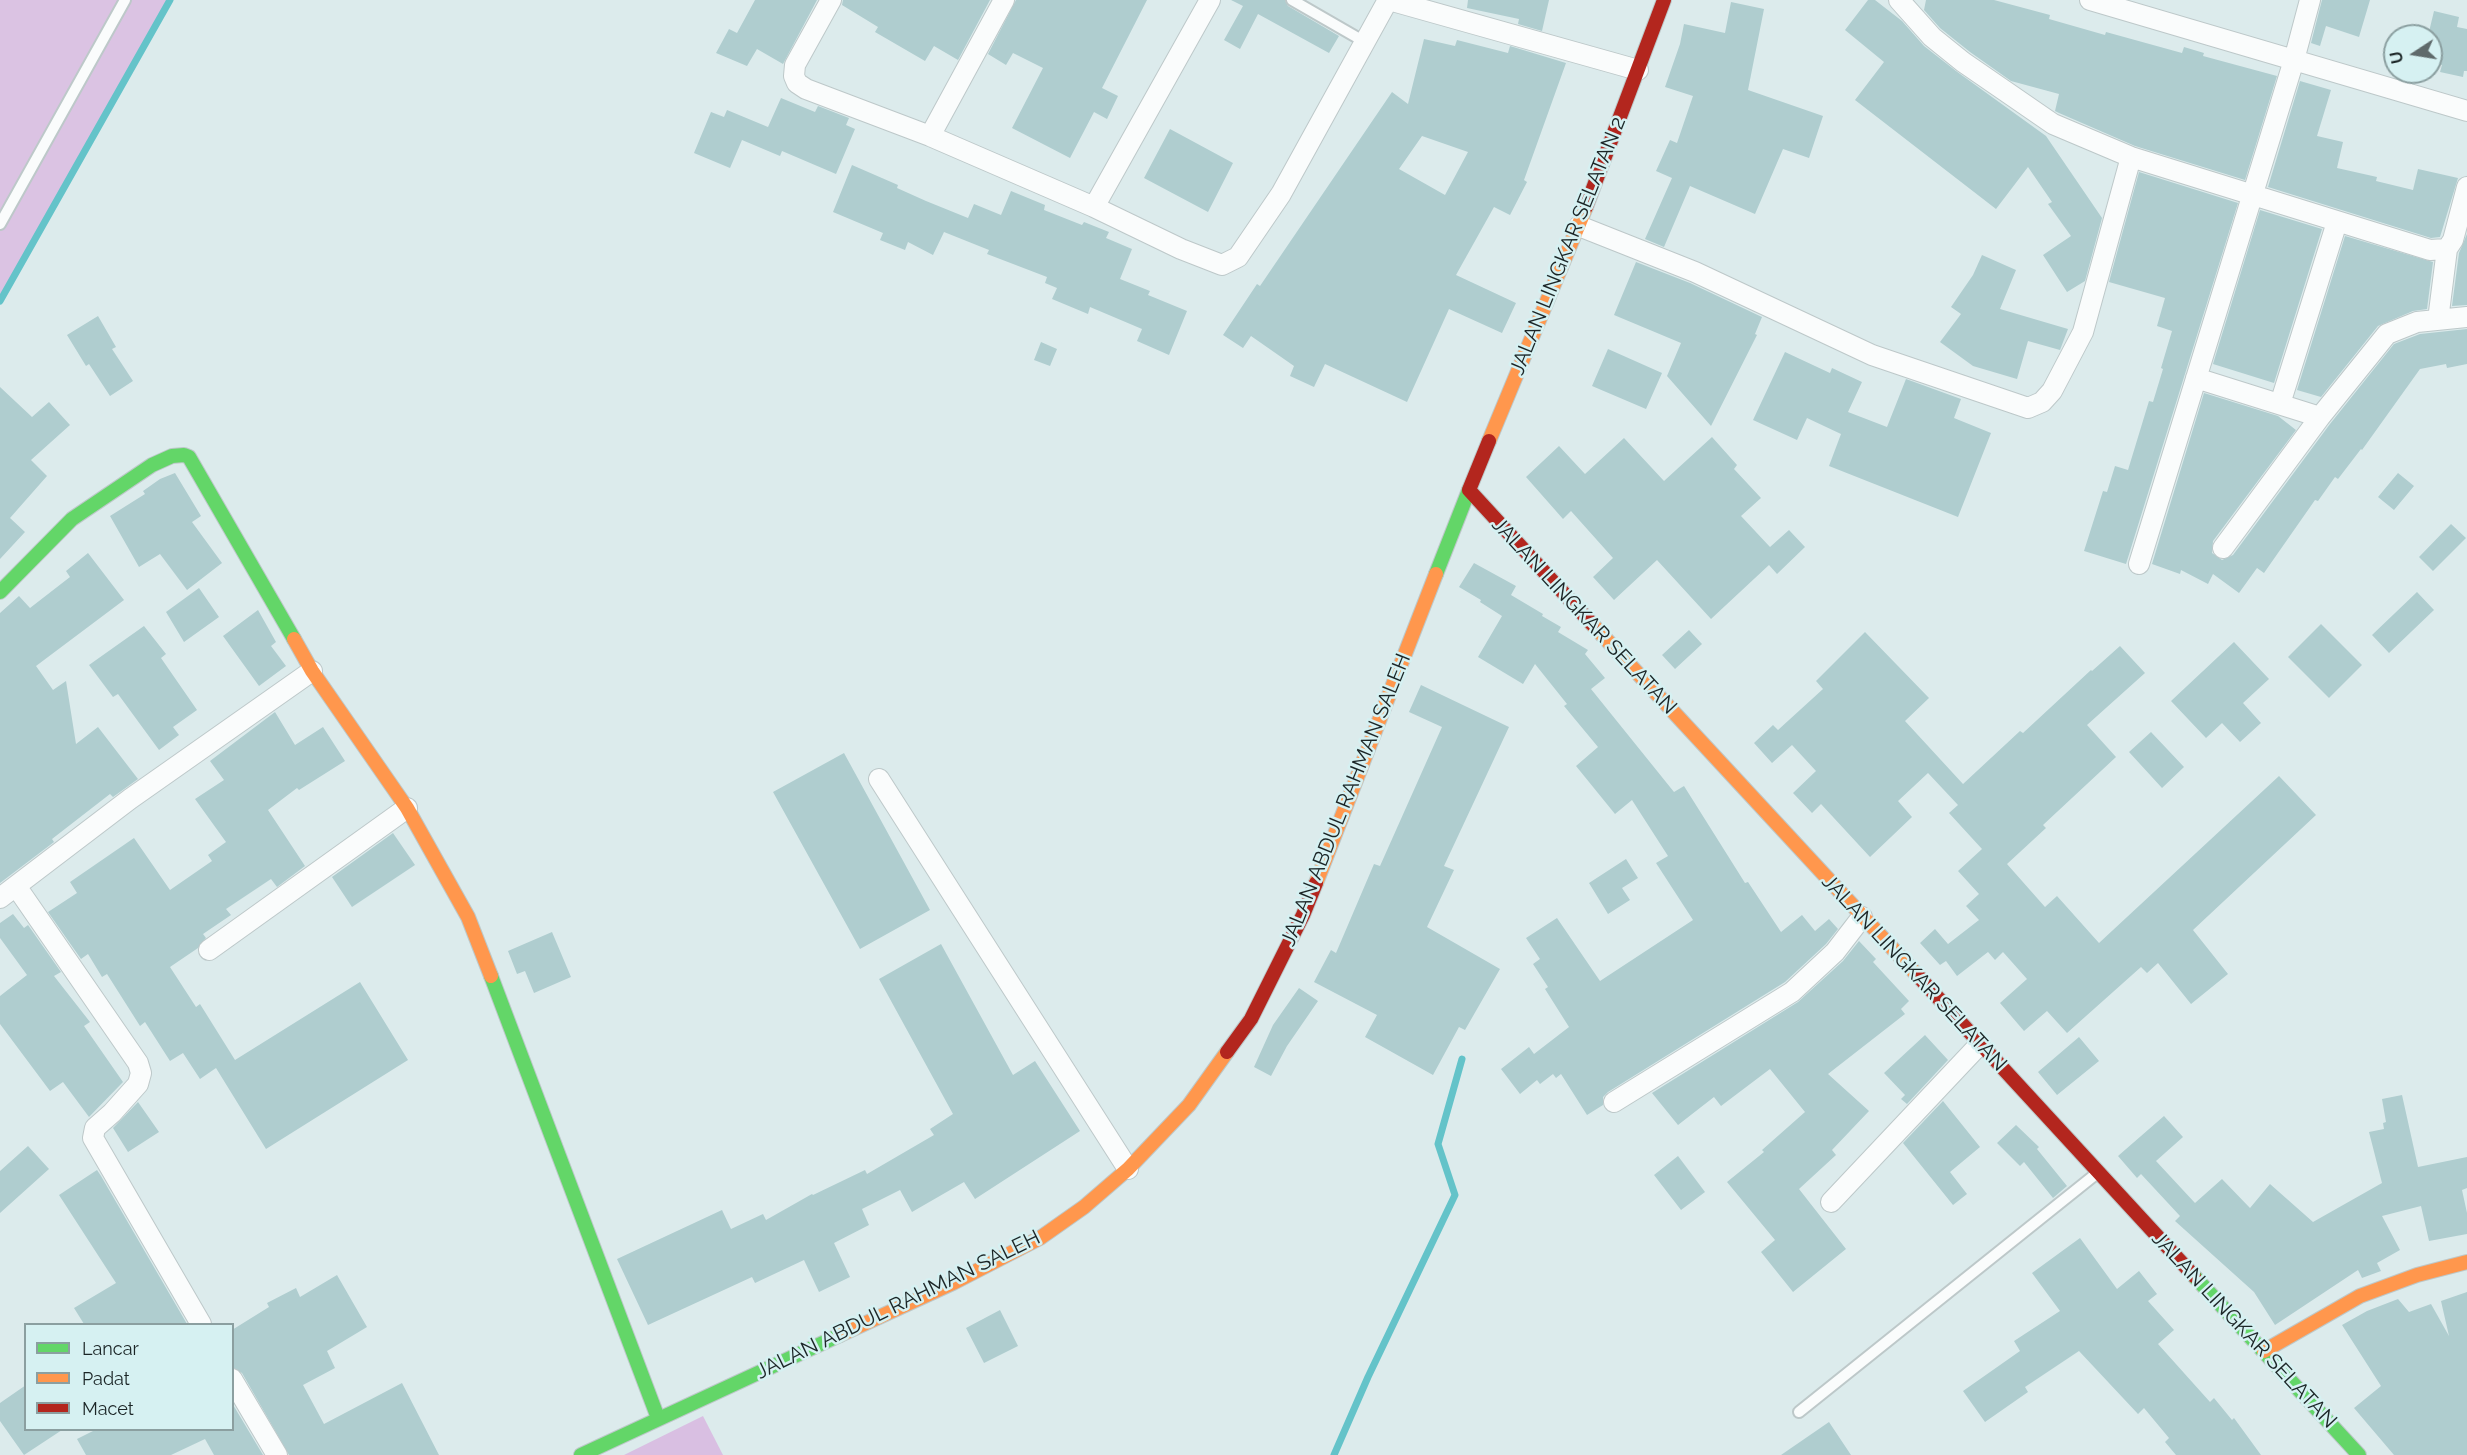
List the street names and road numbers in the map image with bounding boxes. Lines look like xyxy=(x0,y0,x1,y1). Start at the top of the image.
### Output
street label: JALAN LINGKAR SELATAN 2 xyxy=(1505,113,1631,379)
street label: JALAN LINGKAR SELATAN xyxy=(1486,512,1682,720)
street label: JALAN ABDUL RAHMAN SALEH xyxy=(1276,650,1416,950)
street label: JALAN LINGKAR SELATAN xyxy=(1816,869,2012,1077)
street label: JALAN ABDUL RAHMAN SALEH xyxy=(752,1225,1044,1385)
street label: JALAN LINGKAR SELATAN xyxy=(2146,1226,2342,1434)

